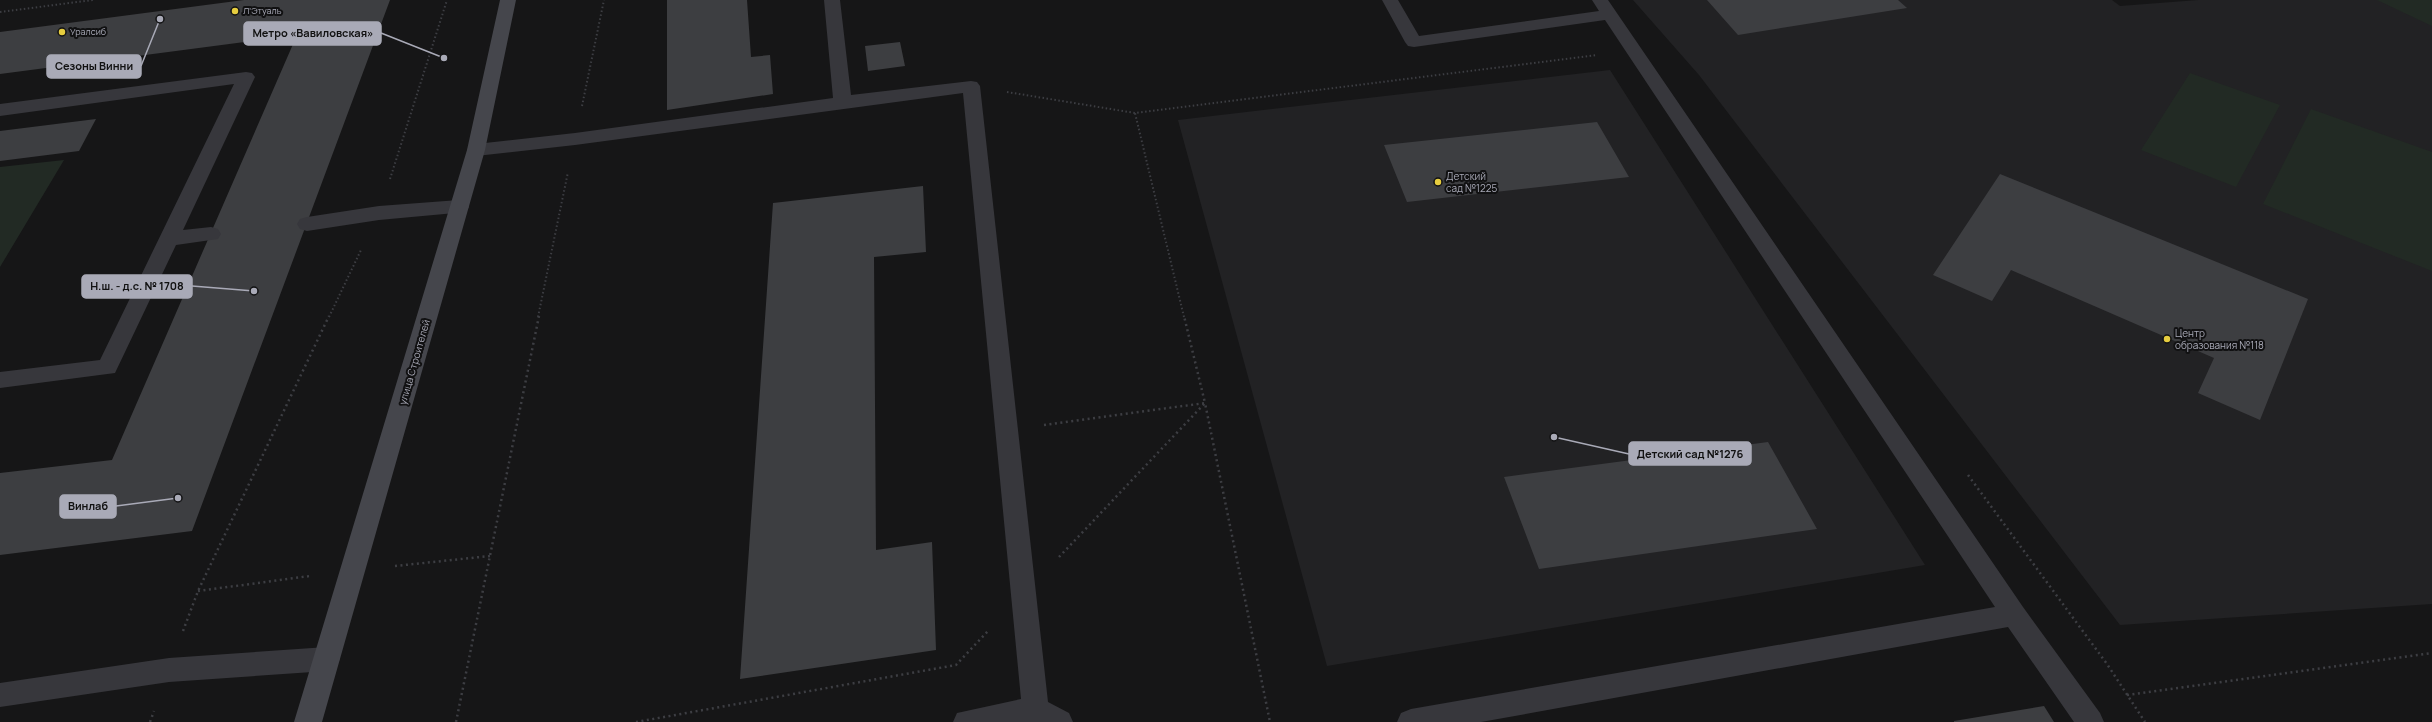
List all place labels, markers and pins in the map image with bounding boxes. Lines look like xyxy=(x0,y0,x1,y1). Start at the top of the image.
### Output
place label: Л'Этуаль xyxy=(243,4,282,17)
marker: Л'Этуаль xyxy=(230,6,240,16)
callout: Метро «Вавиловская» xyxy=(244,22,381,45)
place label: Уралсиб xyxy=(70,25,106,38)
marker: Уралсиб xyxy=(57,27,67,37)
callout: Сезоны Винни xyxy=(47,55,141,78)
place label: Детский сад №1225 xyxy=(1446,169,1497,195)
marker: Детский сад №1225 xyxy=(1433,177,1443,187)
callout: Н.ш. - д.с. № 1708 xyxy=(82,275,192,298)
place label: Центр образования №118 xyxy=(2175,326,2264,352)
marker: Центр образования №118 xyxy=(2162,334,2172,344)
callout: Детский сад №1276 xyxy=(1629,442,1751,465)
callout: Винлаб xyxy=(60,495,116,518)

